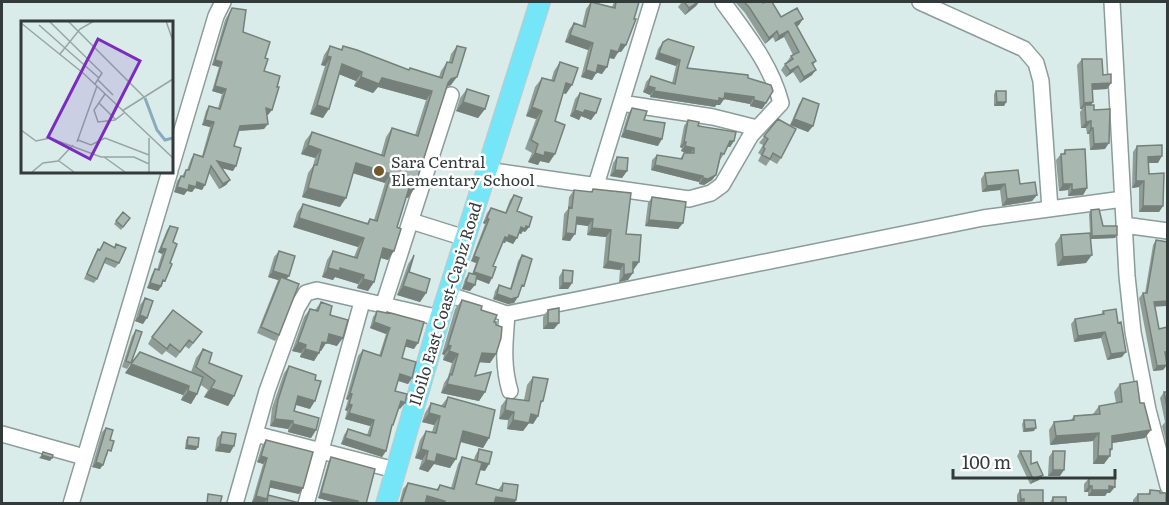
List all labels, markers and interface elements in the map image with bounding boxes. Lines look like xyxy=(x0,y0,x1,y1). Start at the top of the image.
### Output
inset map xyxy=(21,21,172,172)
place label: Sara Central Elementary School xyxy=(391,149,535,191)
marker: Sara Central Elementary School xyxy=(372,164,386,178)
street label: Iloilo East Coast-Capiz Road xyxy=(402,198,487,409)
scale bar xyxy=(953,442,1115,480)
text: 100 m xyxy=(962,448,1011,475)

